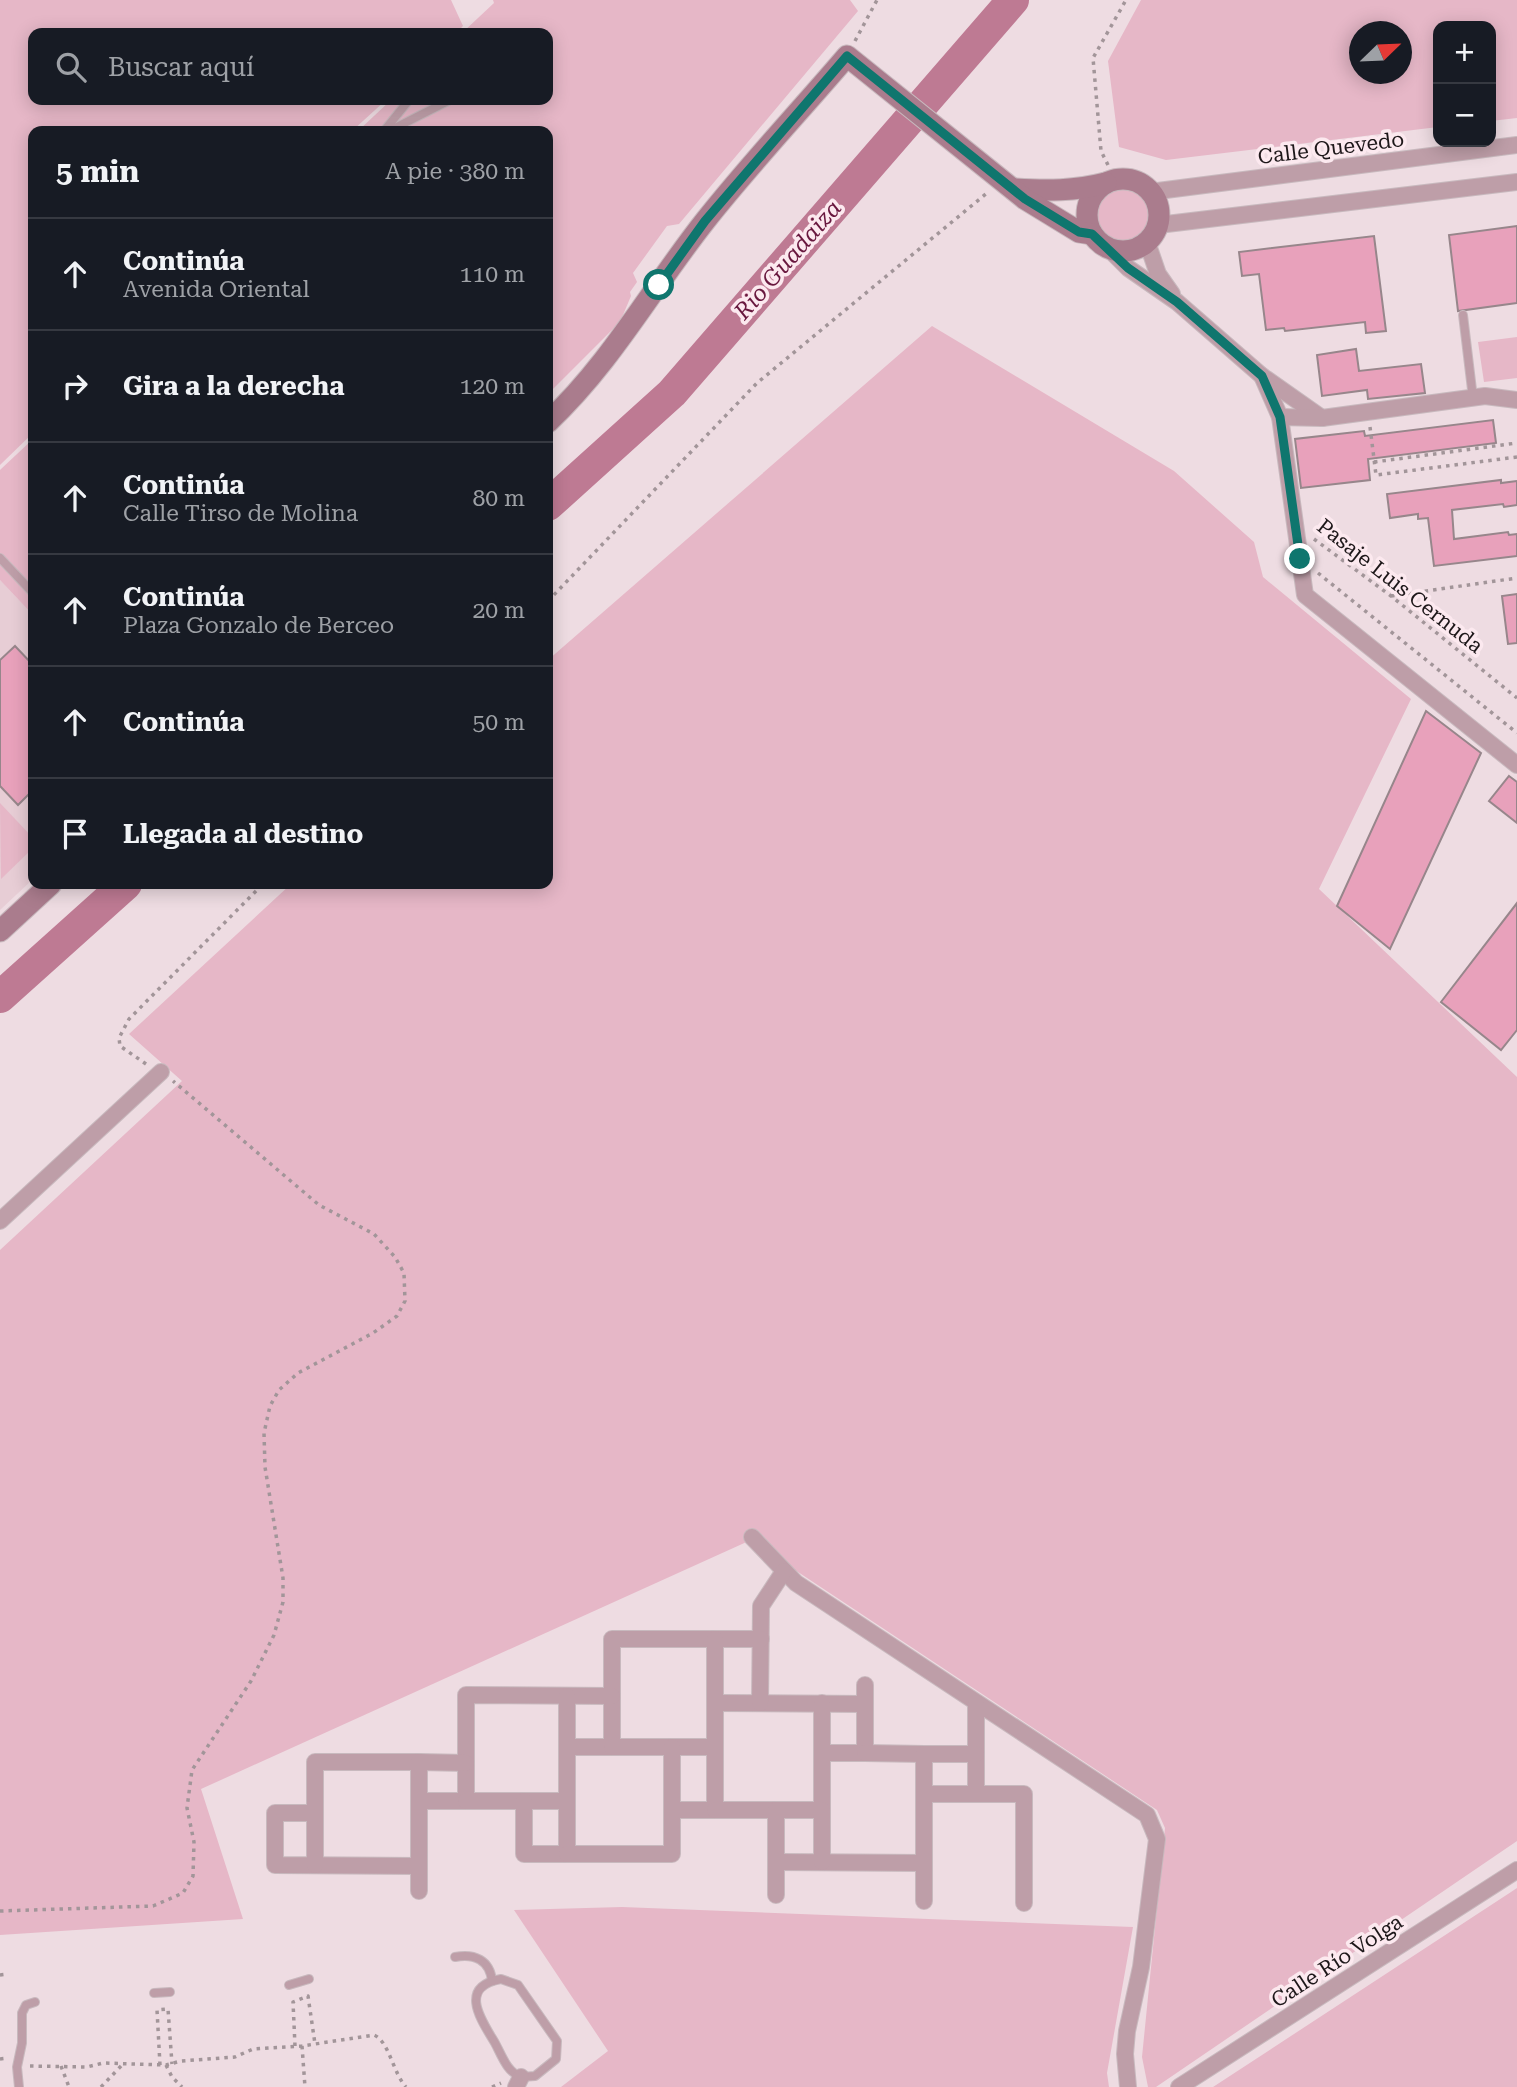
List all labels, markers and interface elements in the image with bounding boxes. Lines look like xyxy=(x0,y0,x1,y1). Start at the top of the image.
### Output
north arrow xyxy=(1349,21,1412,84)
map controls xyxy=(1433,21,1496,147)
button: + xyxy=(1433,21,1496,84)
search box xyxy=(28,28,553,105)
icon: search xyxy=(52,48,90,86)
text: Buscar aquí xyxy=(108,52,254,82)
button: − xyxy=(1433,84,1496,147)
street label: Calle Quevedo xyxy=(1257,127,1405,169)
text: 5 min xyxy=(56,154,139,189)
text: A pie · 380 m xyxy=(385,158,525,185)
water label: Rio Guadaiza xyxy=(728,195,847,326)
text: Continúa xyxy=(123,246,245,276)
icon: ahead xyxy=(56,255,94,293)
text: 110 m xyxy=(460,261,525,288)
route start xyxy=(643,269,674,300)
text: Avenida Oriental xyxy=(123,276,310,303)
icon: right xyxy=(56,367,94,405)
text: Gira a la derecha xyxy=(123,371,344,401)
text: 120 m xyxy=(460,373,525,400)
text: Continúa xyxy=(123,470,245,500)
icon: ahead xyxy=(56,479,94,517)
text: 80 m xyxy=(472,485,525,512)
text: Calle Tirso de Molina xyxy=(123,500,358,527)
street label: Pasaje Luis Cernuda xyxy=(1312,514,1488,658)
route end xyxy=(1284,543,1315,574)
text: Continúa xyxy=(123,582,245,612)
icon: ahead xyxy=(56,591,94,629)
text: 20 m xyxy=(472,597,525,624)
text: Plaza Gonzalo de Berceo xyxy=(123,612,394,639)
icon: ahead xyxy=(56,703,94,741)
text: Continúa xyxy=(123,707,245,737)
text: 50 m xyxy=(472,709,525,736)
icon: arrive xyxy=(56,815,94,853)
text: Llegada al destino xyxy=(123,819,363,849)
street label: Calle Río Volga xyxy=(1267,1909,1408,2012)

